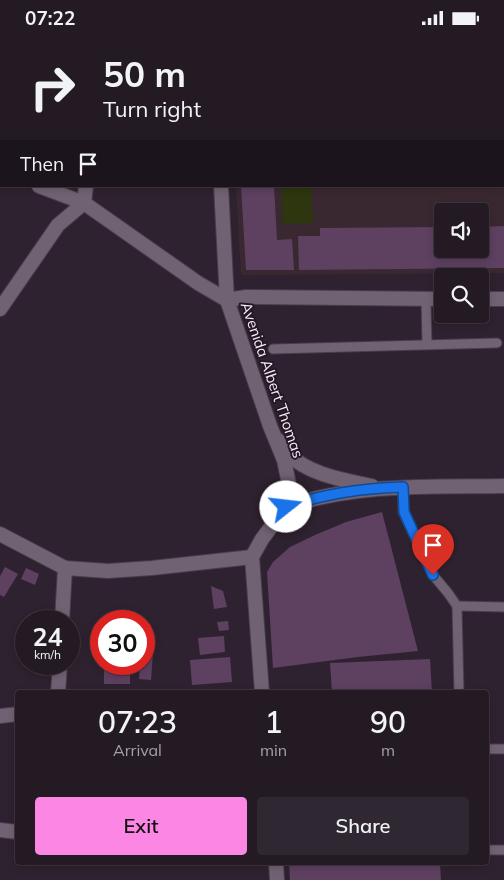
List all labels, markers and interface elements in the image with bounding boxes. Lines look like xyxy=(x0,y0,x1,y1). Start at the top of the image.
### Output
text: 07:22 xyxy=(25,6,75,30)
text: 50 m xyxy=(103,52,186,96)
icon: right xyxy=(20,55,85,120)
text: Turn right xyxy=(103,95,201,123)
icon: arrive xyxy=(74,150,102,178)
text: Then xyxy=(20,152,64,176)
map controls xyxy=(434,203,489,323)
button: sound xyxy=(434,203,489,258)
button: search xyxy=(434,268,489,323)
street label: Avenida Albert Thomas xyxy=(237,299,308,460)
position arrow xyxy=(259,480,311,532)
pin xyxy=(412,524,454,575)
icon: arrive xyxy=(419,531,447,559)
speed limit sign: 30 xyxy=(90,610,155,675)
text: 24 xyxy=(32,621,63,652)
text: km/h xyxy=(34,647,61,662)
text: 07:23 xyxy=(98,703,177,741)
text: 1 xyxy=(265,703,283,741)
text: 90 xyxy=(370,703,406,741)
text: Arrival xyxy=(113,740,162,760)
text: min xyxy=(260,740,287,760)
text: m xyxy=(381,740,395,760)
button: Exit xyxy=(35,797,247,855)
button: Share xyxy=(257,797,469,855)

